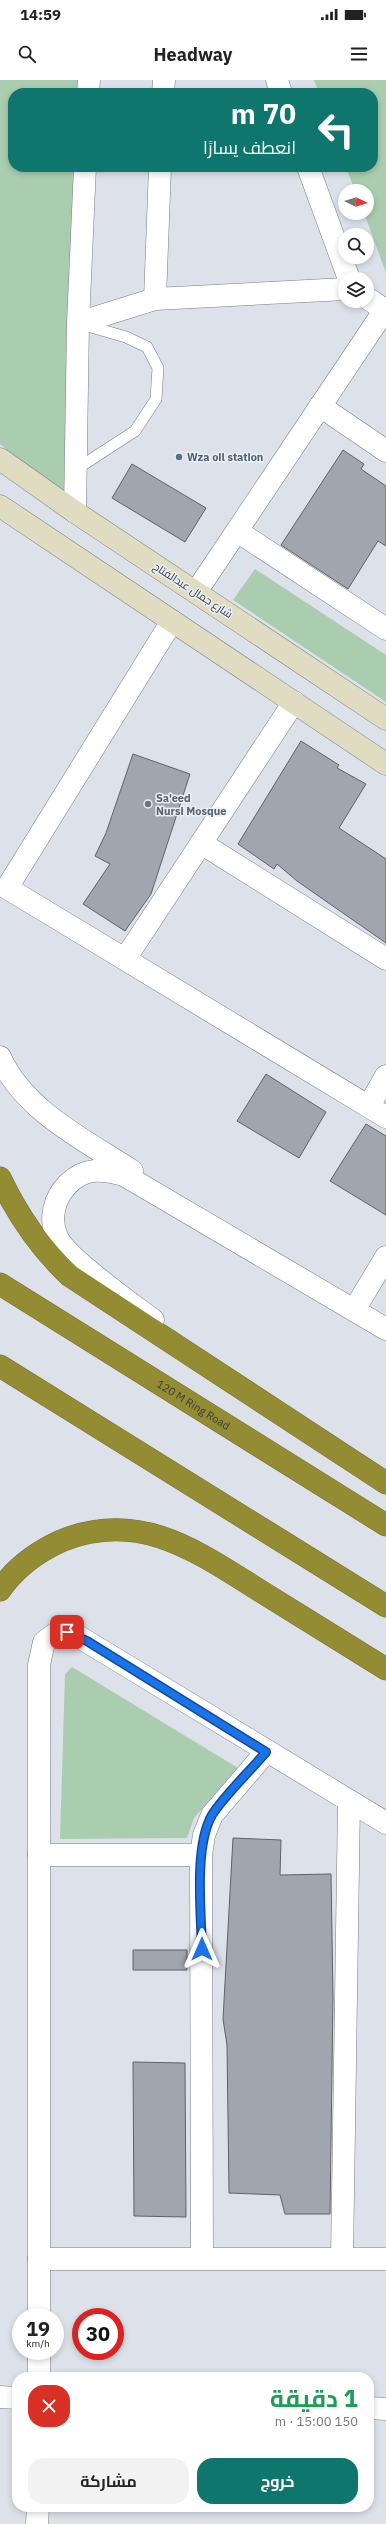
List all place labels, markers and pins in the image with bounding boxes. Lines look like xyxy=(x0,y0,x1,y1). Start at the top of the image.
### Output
place label: Wza oil station xyxy=(187,450,263,464)
marker: Wza oil station xyxy=(174,452,184,462)
place label: Sa'eed Nursi Mosque xyxy=(156,791,226,818)
marker: Sa'eed Nursi Mosque xyxy=(143,799,153,809)
pin xyxy=(50,1615,84,1649)

